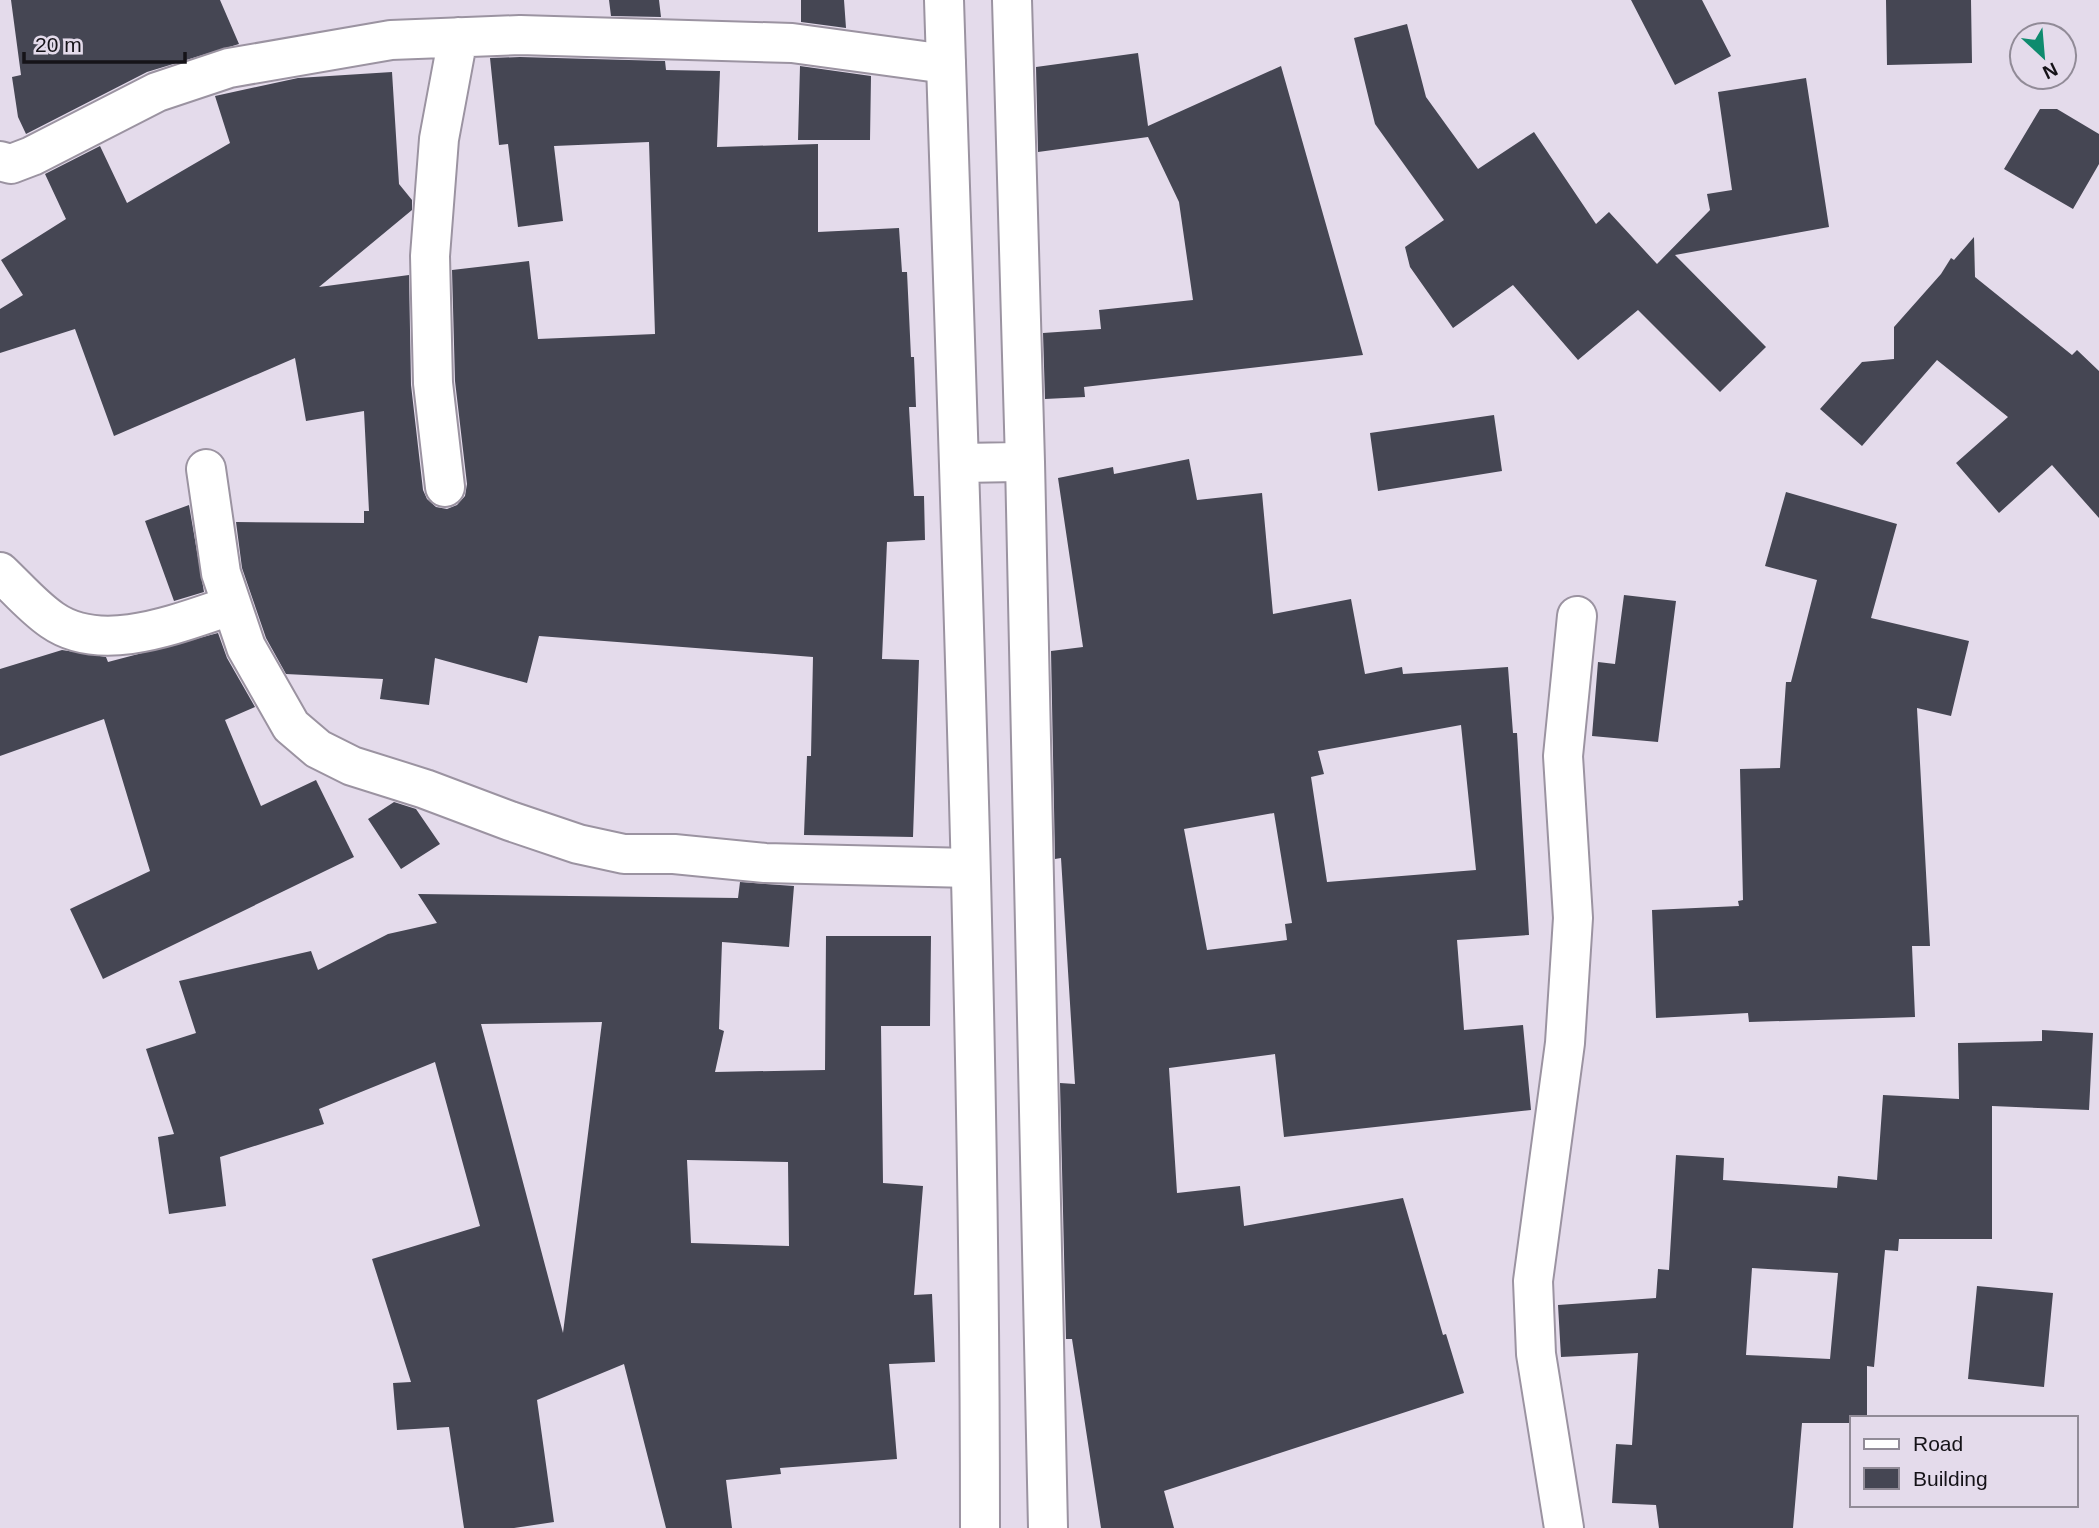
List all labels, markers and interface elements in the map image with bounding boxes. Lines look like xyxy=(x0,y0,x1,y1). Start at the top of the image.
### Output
scale bar xyxy=(24,21,186,65)
north arrow xyxy=(2008,21,2078,91)
text: 20 m xyxy=(35,33,82,56)
text: N xyxy=(2039,58,2061,83)
legend xyxy=(1850,1416,2078,1507)
text: Road xyxy=(1913,1432,1963,1455)
text: Building xyxy=(1913,1467,1988,1490)

